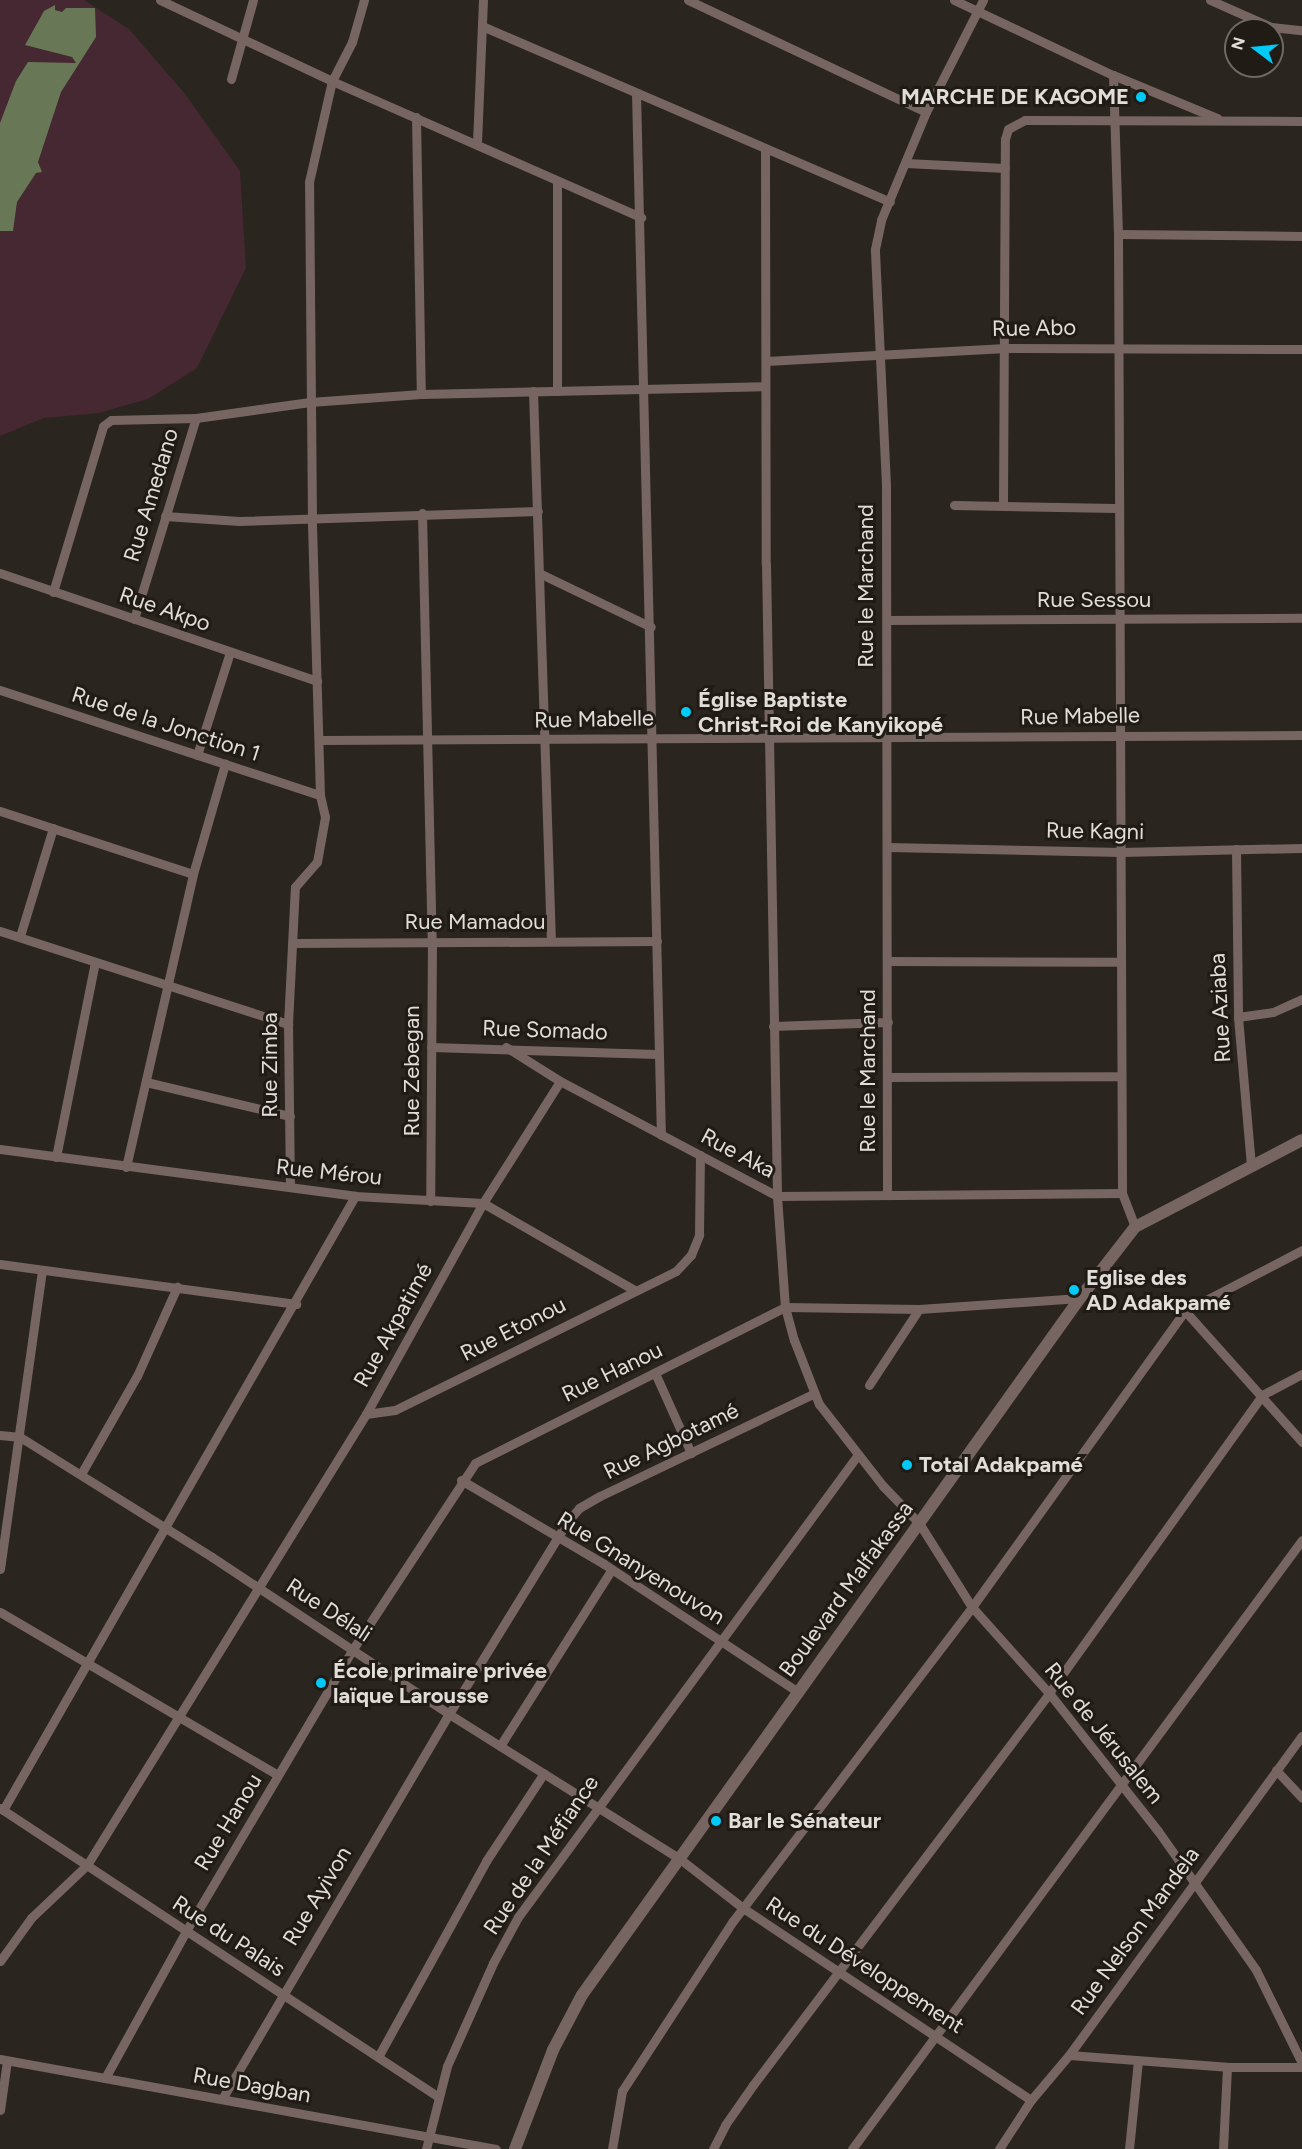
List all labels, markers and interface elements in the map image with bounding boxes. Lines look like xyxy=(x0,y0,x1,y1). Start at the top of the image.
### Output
north arrow xyxy=(1224,18,1284,78)
text: N xyxy=(1227,35,1249,52)
place label: MARCHE DE KAGOME xyxy=(901,84,1129,110)
marker: MARCHE DE KAGOME xyxy=(1134,90,1148,104)
street label: Rue Abo xyxy=(992,314,1076,342)
street label: Rue Amedano xyxy=(118,425,184,565)
street label: Rue le Marchand xyxy=(853,504,879,668)
street label: Rue Akpo xyxy=(116,581,214,637)
street label: Rue Sessou xyxy=(1037,587,1151,613)
street label: Rue de la Jonction 1 xyxy=(68,681,264,767)
place label: Église Baptiste Christ-Roi de Kanyikopé xyxy=(698,686,943,738)
street label: Rue Mabelle xyxy=(1020,702,1140,730)
street label: Rue Mabelle xyxy=(534,705,654,733)
marker: Église Baptiste Christ-Roi de Kanyikopé xyxy=(679,705,693,719)
street label: Rue Kagni xyxy=(1046,817,1144,845)
street label: Rue Mamadou xyxy=(404,909,546,935)
street label: Rue Aziaba xyxy=(1204,953,1236,1063)
street label: Rue le Marchand xyxy=(855,989,881,1153)
street label: Rue Zebegan xyxy=(399,1006,425,1136)
street label: Rue Zimba xyxy=(257,1012,283,1118)
street label: Rue Somado xyxy=(482,1015,608,1045)
street label: Rue Aka xyxy=(696,1123,780,1183)
street label: Rue Mérou xyxy=(275,1153,383,1191)
street label: Rue Akpatimé xyxy=(348,1258,438,1392)
place label: Eglise des AD Adakpamé xyxy=(1086,1264,1231,1316)
marker: Eglise des AD Adakpamé xyxy=(1067,1283,1081,1297)
street label: Rue Etonou xyxy=(456,1291,570,1367)
street label: Rue Hanou xyxy=(557,1336,667,1408)
street label: Rue Agbotamé xyxy=(599,1397,743,1485)
place label: Total Adakpamé xyxy=(919,1452,1083,1478)
marker: Total Adakpamé xyxy=(900,1458,914,1472)
street label: Boulevard Malfakassa xyxy=(773,1496,919,1682)
street label: Rue Gnanyenouvon xyxy=(552,1506,730,1630)
street label: Rue Délali xyxy=(281,1573,377,1647)
place label: École primaire privée laïque Larousse xyxy=(333,1657,547,1708)
street label: Rue de Jérusalem xyxy=(1039,1657,1169,1809)
marker: École primaire privée laïque Larousse xyxy=(314,1676,328,1690)
street label: Rue Hanou xyxy=(189,1769,267,1875)
street label: Rue de la Méfiance xyxy=(478,1770,604,1940)
place label: Bar le Sénateur xyxy=(728,1808,881,1834)
marker: Bar le Sénateur xyxy=(709,1814,723,1828)
street label: Rue Ayivon xyxy=(277,1842,357,1950)
street label: Rue Nelson Mandela xyxy=(1065,1842,1205,2020)
street label: Rue du Palais xyxy=(168,1890,290,1982)
street label: Rue du Développement xyxy=(761,1891,969,2039)
street label: Rue Dagban xyxy=(191,2062,313,2108)

